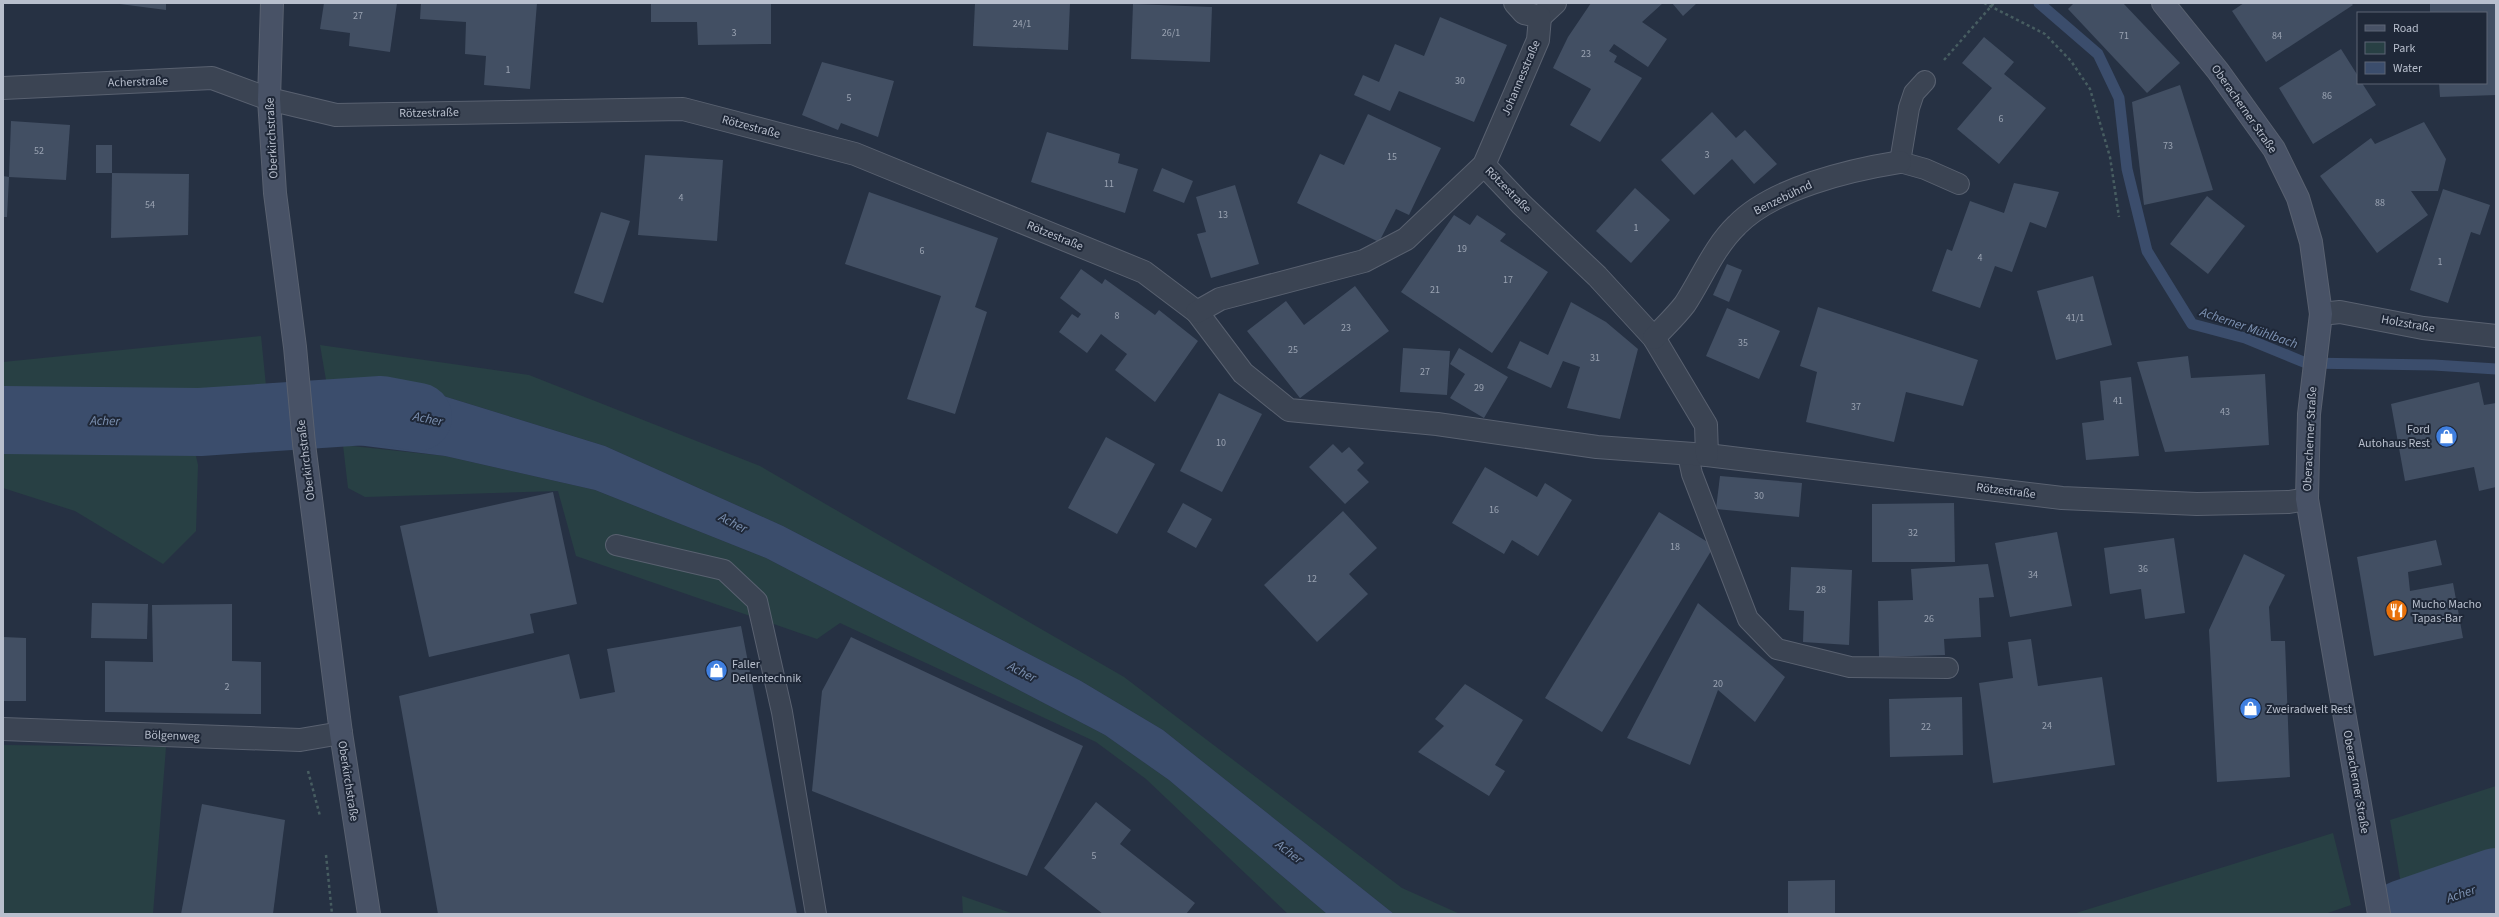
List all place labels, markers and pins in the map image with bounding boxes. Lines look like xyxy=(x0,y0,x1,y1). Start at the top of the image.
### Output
place label: Ford Autohaus Rest xyxy=(2359,421,2430,452)
shop icon: Ford Autohaus Rest xyxy=(2433,423,2459,449)
place label: Mucho Macho Tapas-Bar xyxy=(2412,596,2481,627)
restaurant icon: Mucho Macho Tapas-Bar xyxy=(2383,598,2409,624)
place label: Faller Dellentechnik xyxy=(732,656,801,687)
shop icon: Faller Dellentechnik xyxy=(704,658,730,684)
shop icon: Zweiradwelt Rest xyxy=(2237,696,2263,722)
place label: Zweiradwelt Rest xyxy=(2266,701,2352,718)

